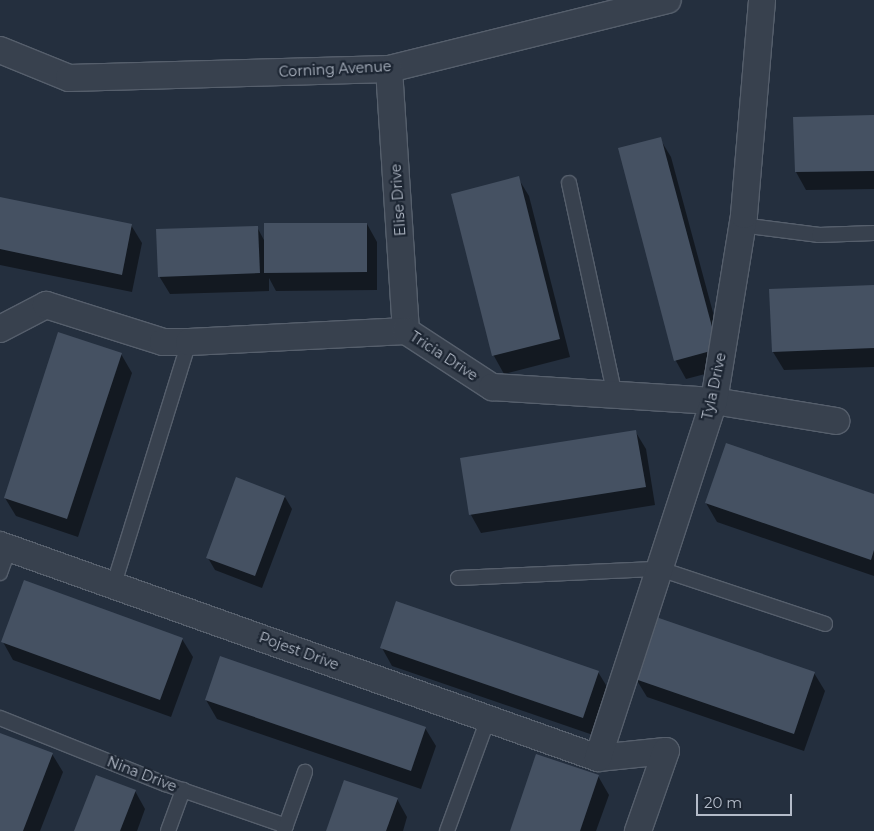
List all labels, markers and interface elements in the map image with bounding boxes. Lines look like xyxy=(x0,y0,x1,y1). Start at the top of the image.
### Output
street label: Corning Avenue xyxy=(278,58,392,80)
street label: Elise Drive xyxy=(387,163,409,237)
street label: Tricia Drive xyxy=(407,328,481,384)
street label: Tyla Drive xyxy=(699,351,729,421)
street label: Pojest Drive xyxy=(257,629,341,673)
street label: Nina Drive xyxy=(105,753,179,795)
scale bar xyxy=(699,784,795,816)
text: 20 m xyxy=(704,793,742,812)

